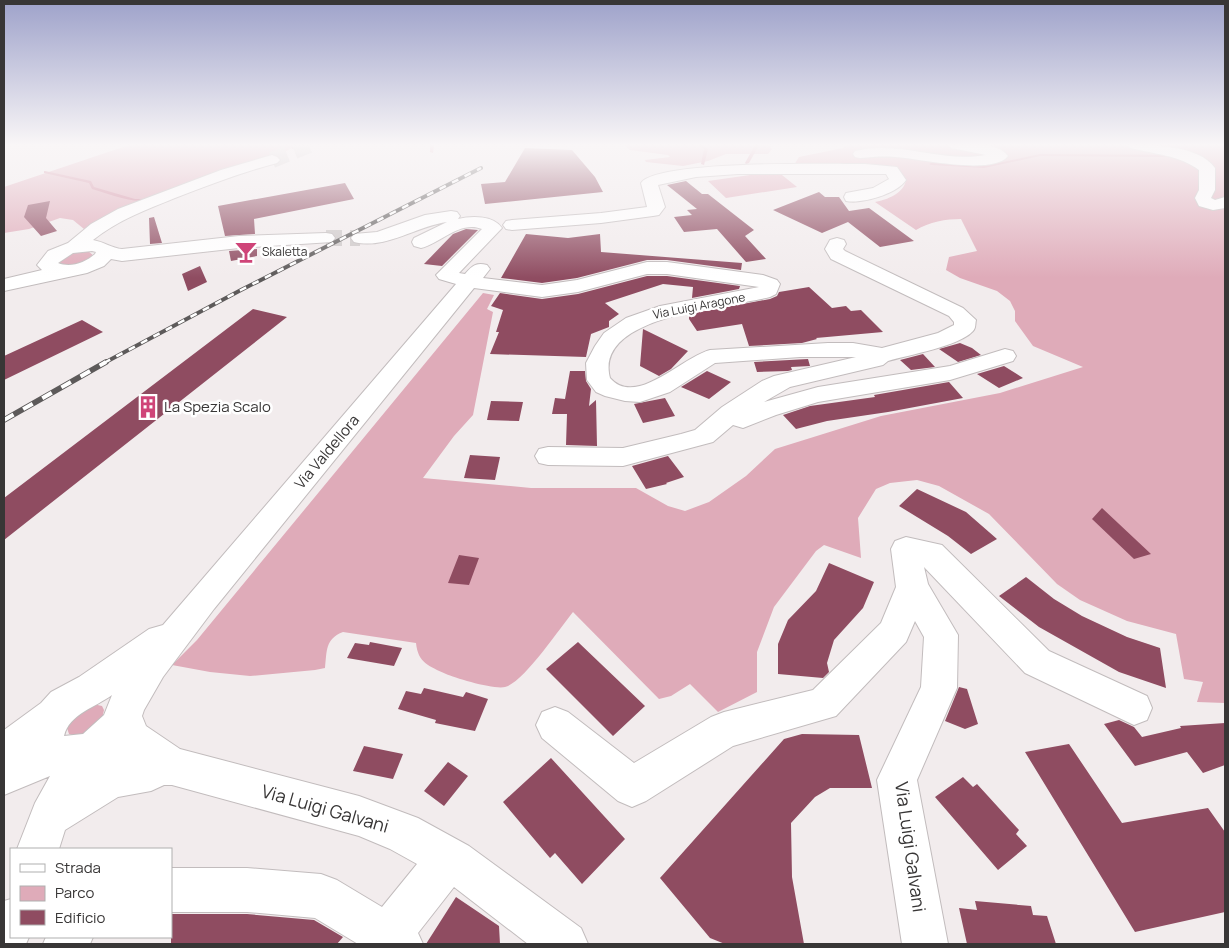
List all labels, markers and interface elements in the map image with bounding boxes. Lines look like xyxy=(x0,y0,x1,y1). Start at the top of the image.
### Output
bar icon: Skaletta xyxy=(233,239,259,265)
place label: Skaletta xyxy=(262,243,307,260)
street label: Via Luigi Aragone xyxy=(651,288,747,323)
building icon: La Spezia Scalo xyxy=(135,394,161,420)
place label: La Spezia Scalo xyxy=(164,396,271,417)
street label: Via Valdellora xyxy=(289,410,364,493)
street label: Via Luigi Galvani xyxy=(259,778,392,838)
street label: Via Luigi Galvani xyxy=(890,780,932,914)
legend xyxy=(10,848,172,938)
text: Strada xyxy=(55,857,101,878)
text: Parco xyxy=(55,882,94,903)
text: Edificio xyxy=(55,907,106,928)

